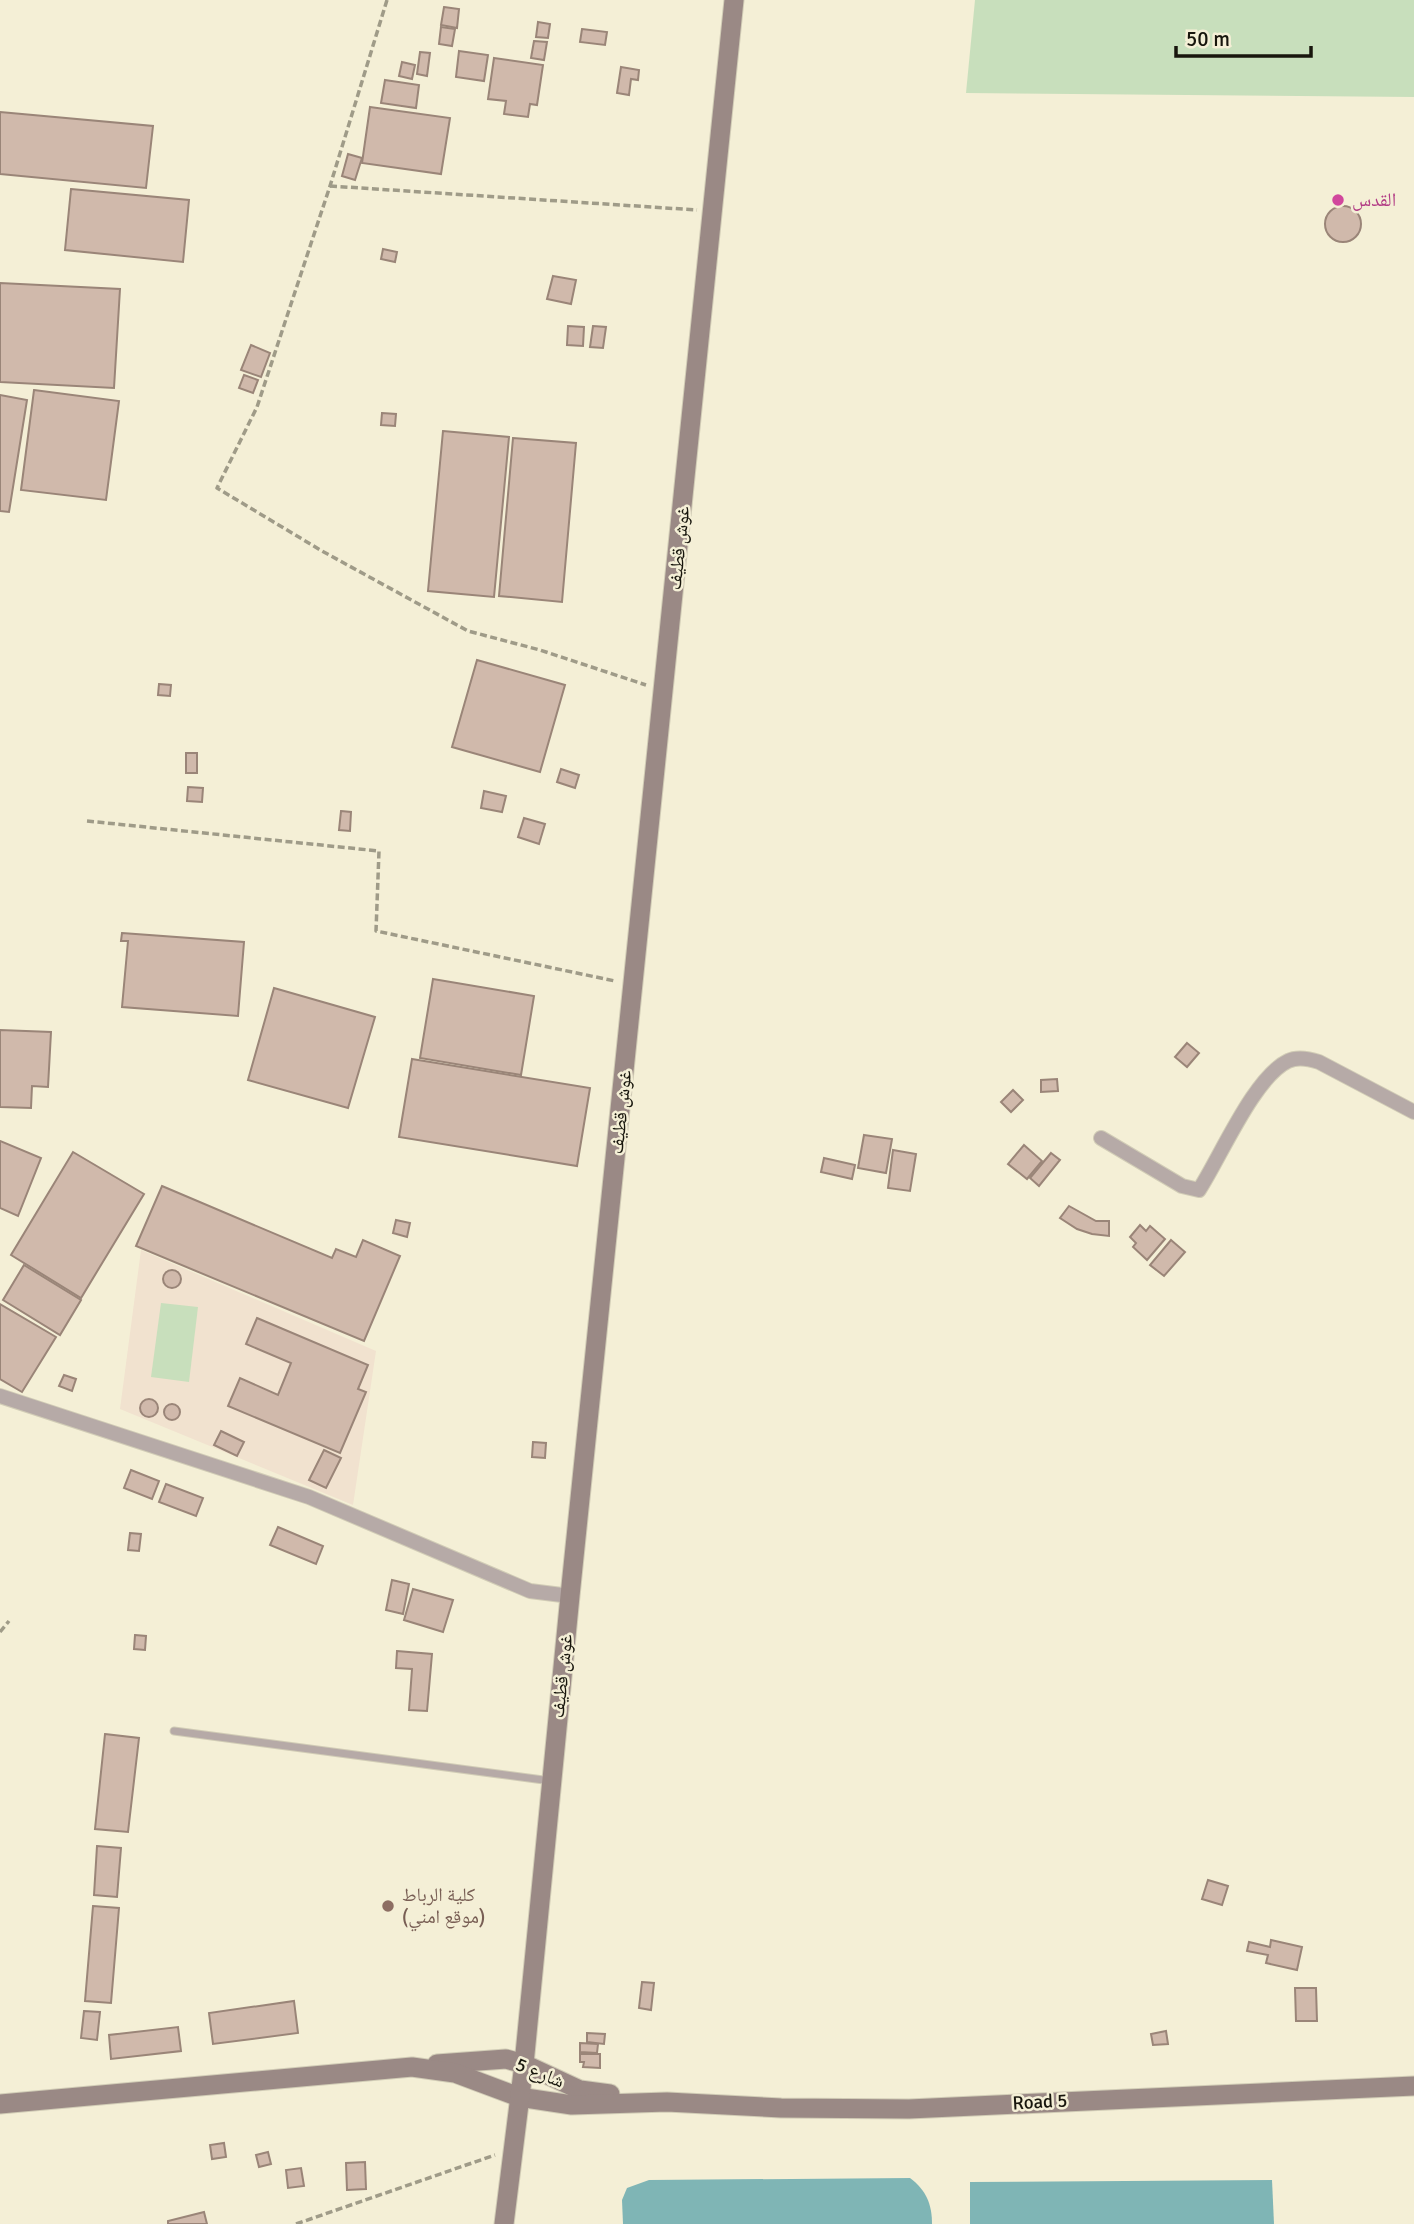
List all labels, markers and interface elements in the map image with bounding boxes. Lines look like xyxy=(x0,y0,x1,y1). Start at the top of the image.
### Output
scale bar xyxy=(1176,14,1311,58)
text: 50 m xyxy=(1186,26,1230,52)
place label: القدس xyxy=(1352,188,1396,212)
marker: القدس xyxy=(1330,192,1346,208)
street label: غوش قطيف xyxy=(663,504,695,591)
street label: غوش قطيف xyxy=(605,1068,637,1155)
street label: غوش قطيف xyxy=(546,1632,578,1719)
place label: كلية الرباط (موقع امني) xyxy=(402,1883,485,1932)
marker: كلية الرباط (موقع امني) xyxy=(380,1898,396,1914)
street label: شارع 5 xyxy=(512,2052,568,2094)
street label: Road 5 xyxy=(1012,2089,1068,2115)

